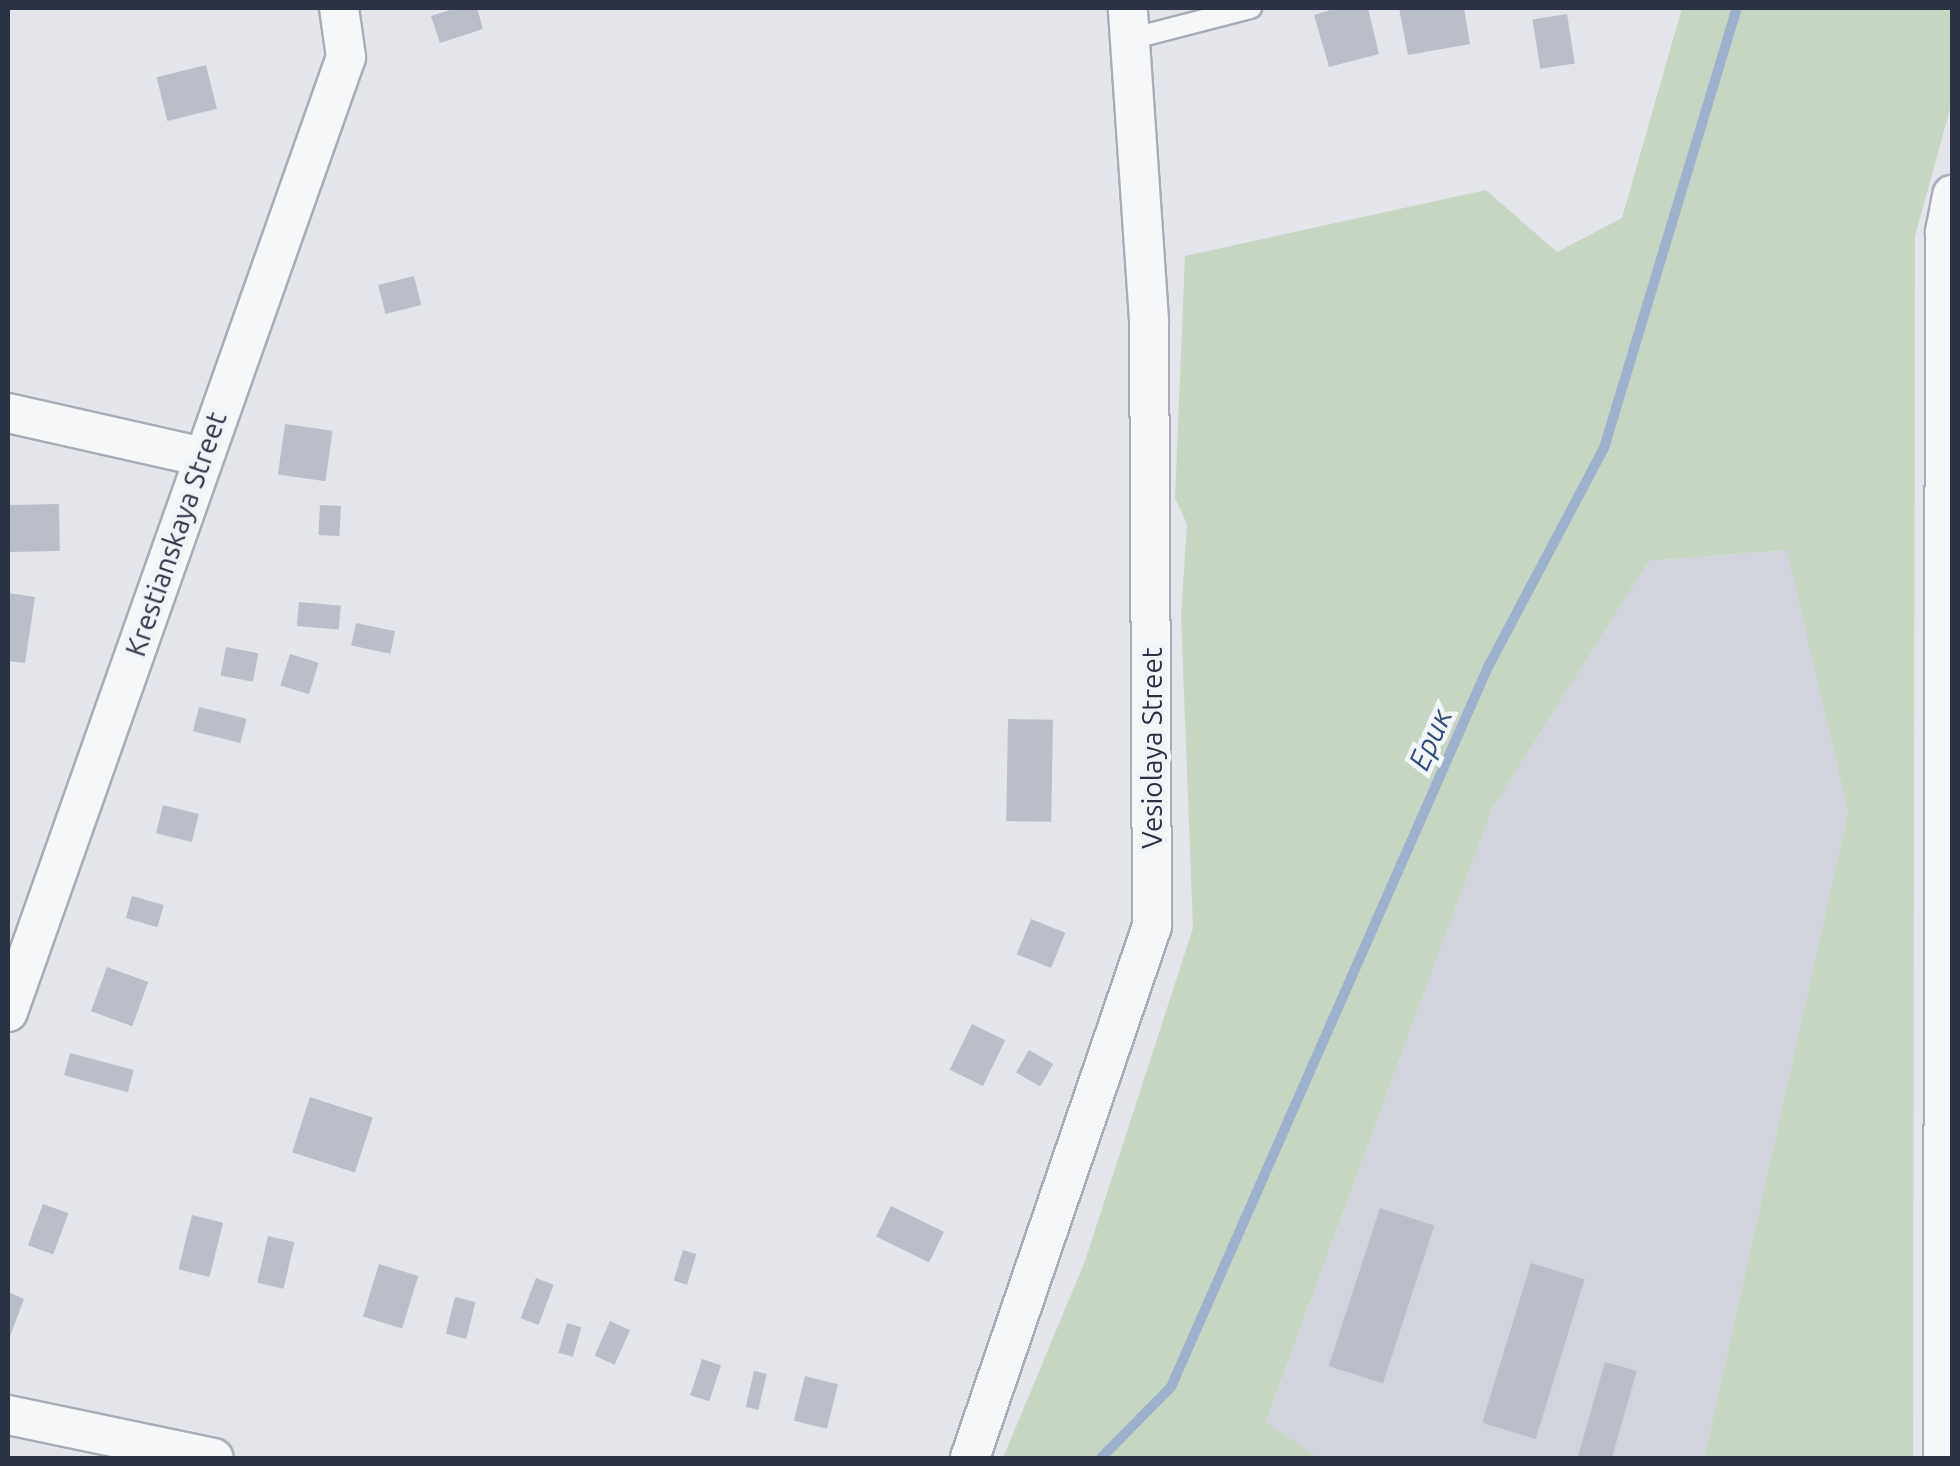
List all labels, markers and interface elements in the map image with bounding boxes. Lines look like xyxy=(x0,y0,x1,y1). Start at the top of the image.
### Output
street label: Krestianskaya Street xyxy=(118,407,234,661)
street label: Vesiolaya Street xyxy=(1135,647,1169,849)
water label: Ерик xyxy=(1401,703,1459,775)

